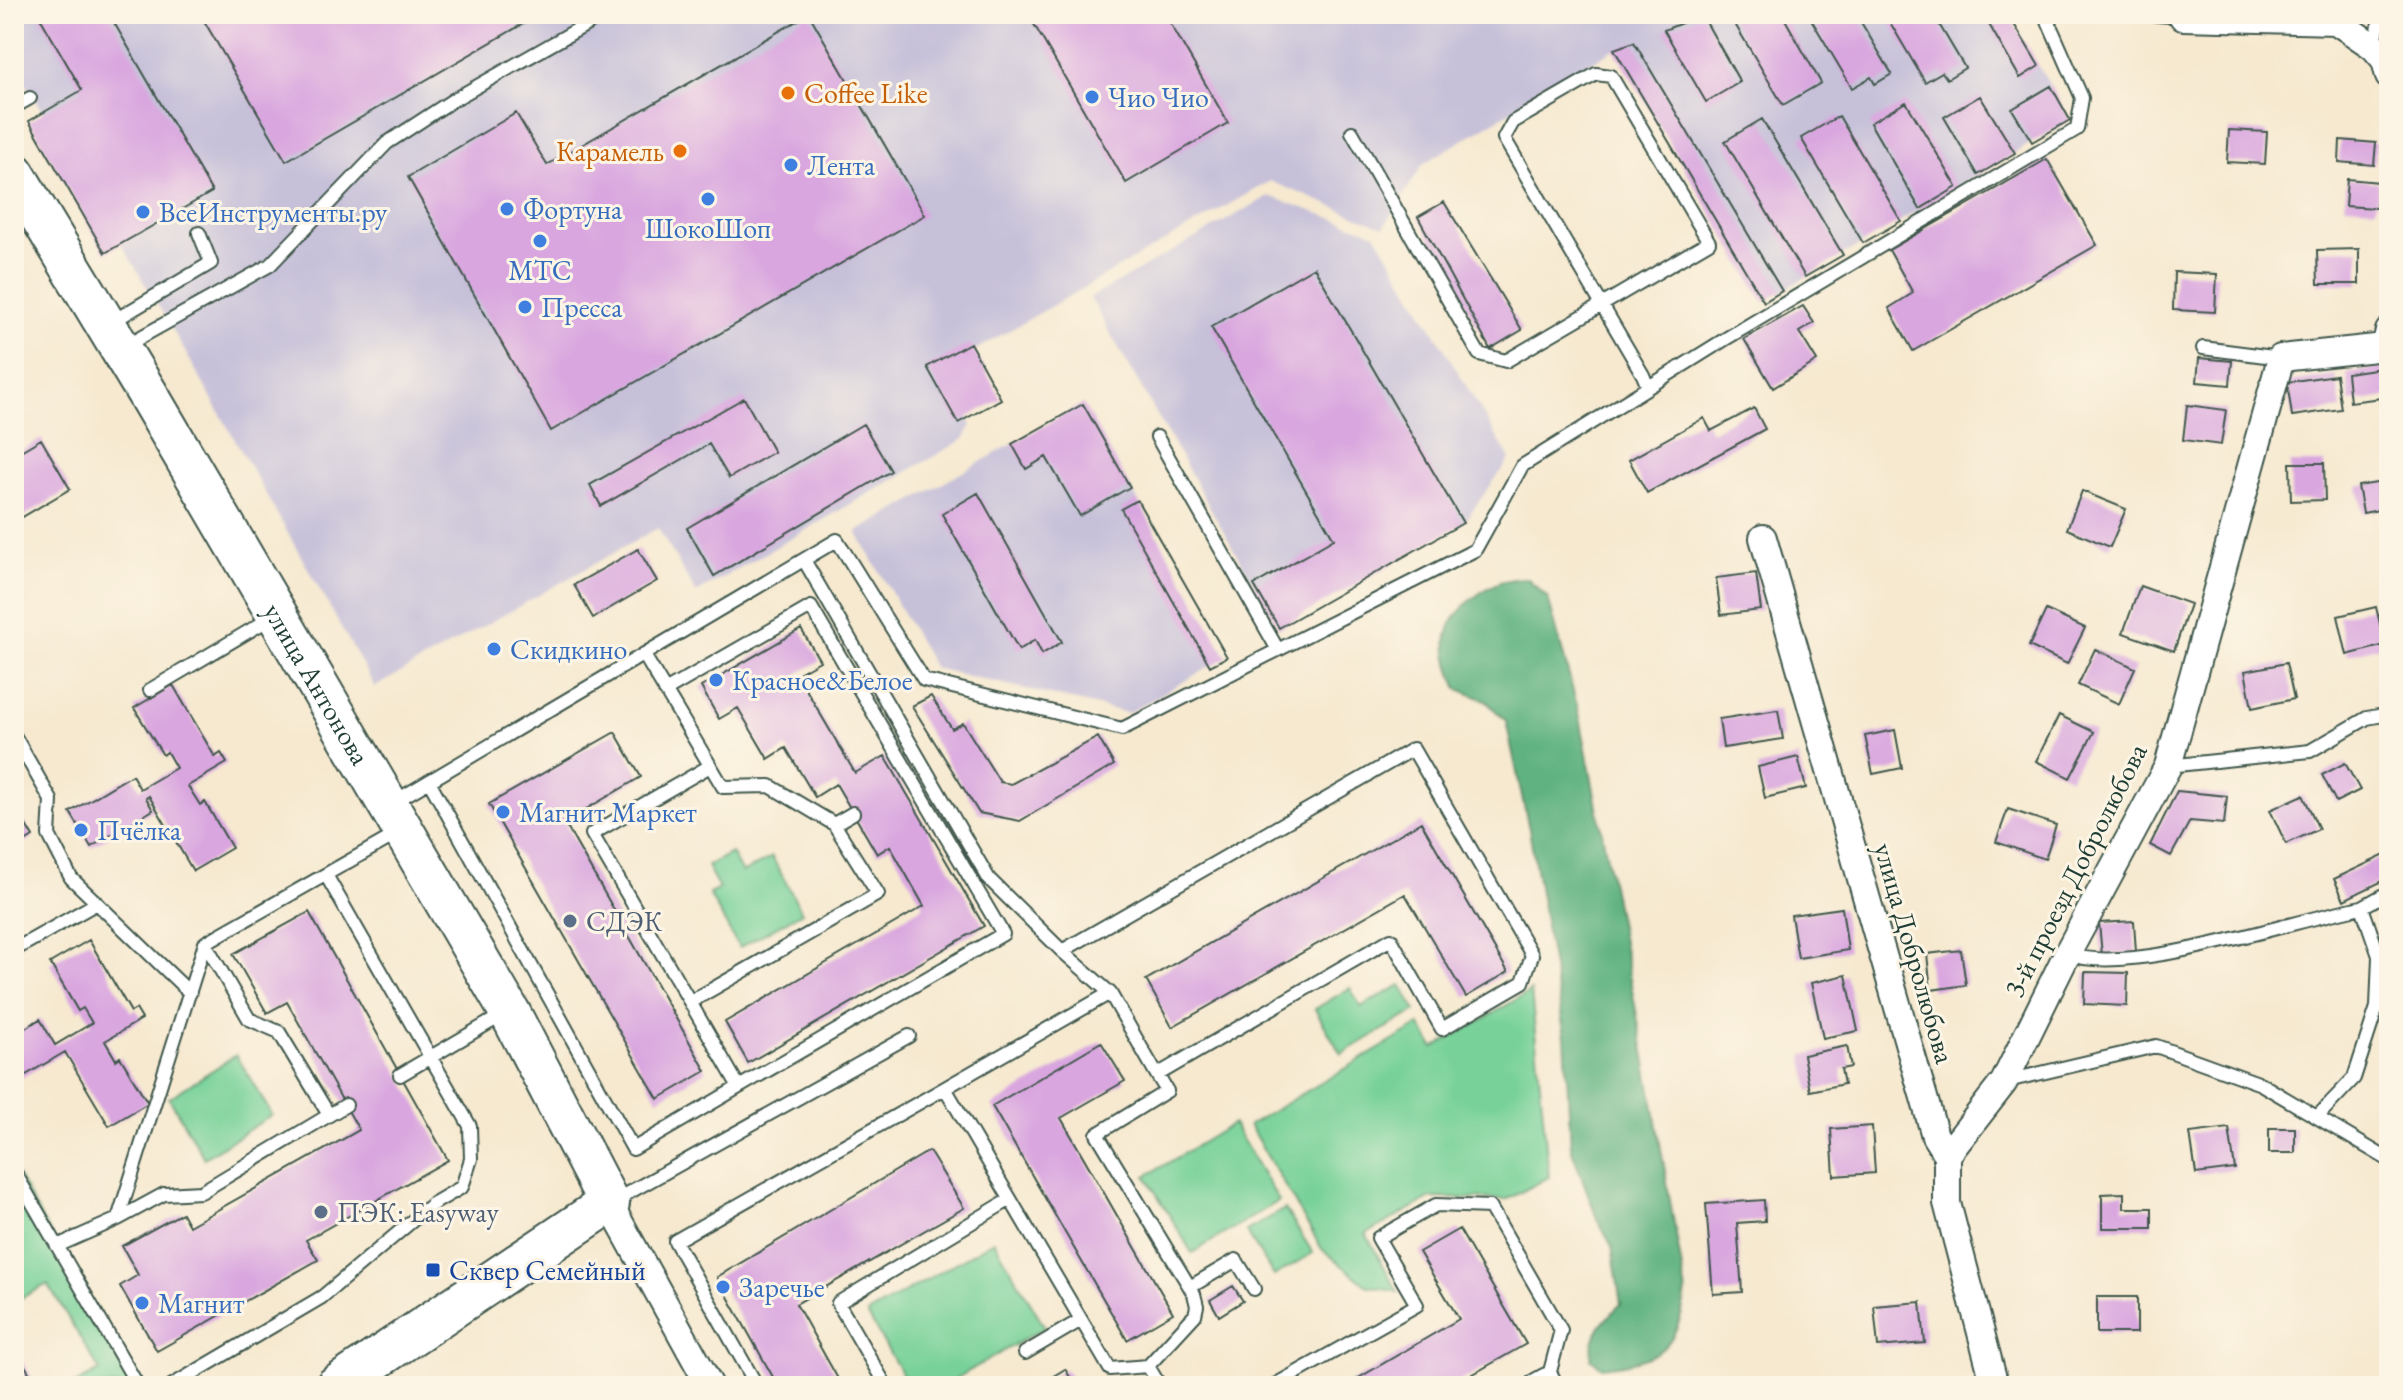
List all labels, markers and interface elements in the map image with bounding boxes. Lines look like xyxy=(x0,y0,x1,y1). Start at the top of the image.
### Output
place label: Coffee Like xyxy=(804,75,928,111)
place label: Чио Чио xyxy=(1108,79,1209,115)
marker: Coffee Like xyxy=(779,84,797,102)
marker: Чио Чио xyxy=(1083,88,1101,106)
place label: Карамель xyxy=(556,133,664,169)
marker: Карамель xyxy=(671,142,689,160)
place label: Лента xyxy=(807,147,876,183)
marker: Лента xyxy=(782,156,800,174)
marker: ШокоШоп xyxy=(699,190,717,208)
place label: Фортуна xyxy=(523,191,623,227)
place label: ВсеИнструменты.ру xyxy=(159,194,388,230)
marker: Фортуна xyxy=(498,200,516,218)
marker: ВсеИнструменты.ру xyxy=(134,203,152,221)
place label: ШокоШоп xyxy=(645,210,771,246)
marker: МТС xyxy=(531,232,549,250)
place label: МТС xyxy=(508,252,572,288)
place label: Пресса xyxy=(541,289,623,325)
marker: Пресса xyxy=(516,298,534,316)
street label: улица Антонова xyxy=(256,596,379,772)
place label: Скидкино xyxy=(510,631,627,667)
marker: Скидкино xyxy=(485,640,503,658)
place label: Красное&Белое xyxy=(732,662,913,698)
marker: Красное&Белое xyxy=(707,671,725,689)
street label: 3-й проезд Добролюбова xyxy=(1995,736,2155,1003)
place label: Магнит Маркет xyxy=(519,794,697,830)
marker: Магнит Маркет xyxy=(494,803,512,821)
place label: Пчёлка xyxy=(97,812,182,848)
marker: Пчёлка xyxy=(72,821,90,839)
street label: улица Добролюбова xyxy=(1866,839,1964,1068)
place label: СДЭК xyxy=(586,903,663,939)
marker: СДЭК xyxy=(561,912,579,930)
place label: ПЭК: Easyway xyxy=(337,1194,499,1230)
marker: ПЭК: Easyway xyxy=(312,1203,330,1221)
place label: Сквер Семейный xyxy=(449,1252,646,1288)
marker: Сквер Семейный xyxy=(424,1261,442,1279)
place label: Заречье xyxy=(739,1269,825,1305)
marker: Заречье xyxy=(714,1278,732,1296)
place label: Магнит xyxy=(158,1285,245,1321)
marker: Магнит xyxy=(133,1294,151,1312)

